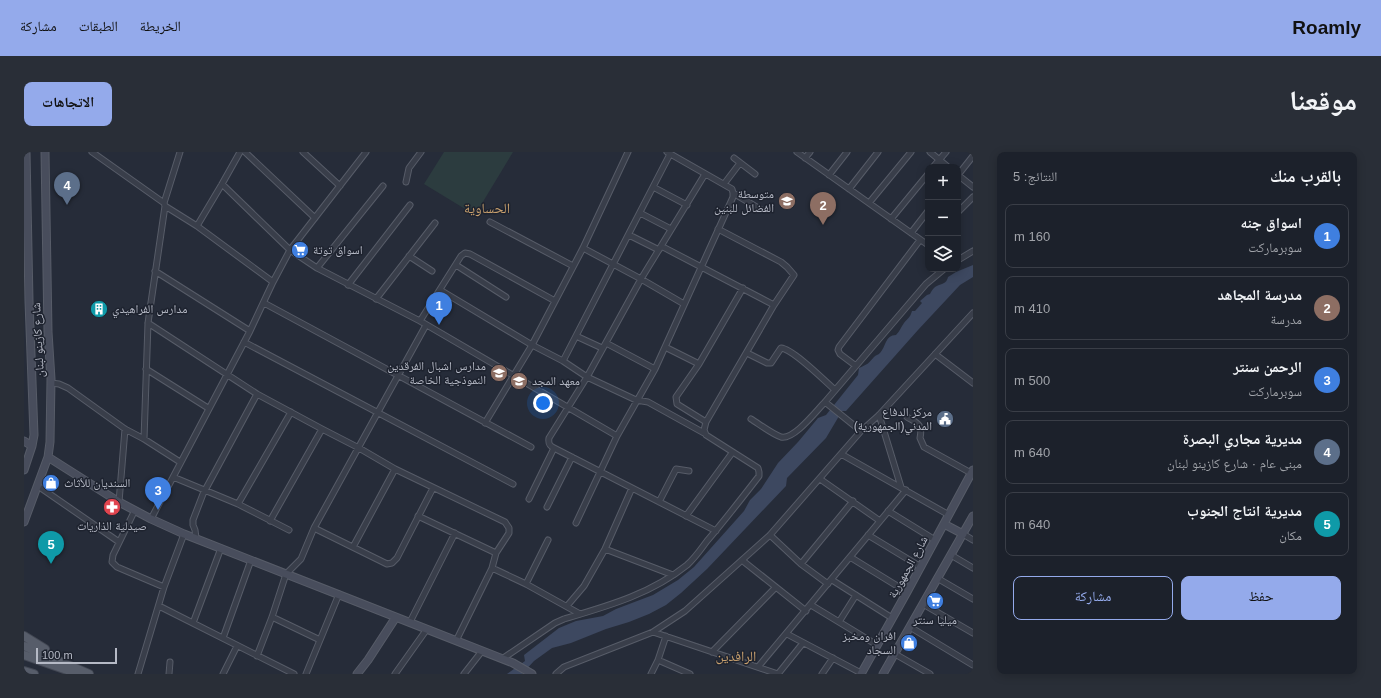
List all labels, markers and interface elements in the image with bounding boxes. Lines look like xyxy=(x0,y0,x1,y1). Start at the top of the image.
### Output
text: Roamly xyxy=(1292,17,1361,38)
text: مشاركة xyxy=(20,18,57,34)
text: الطبقات xyxy=(79,18,118,34)
text: الخريطة xyxy=(140,18,181,34)
button: الاتجاهات xyxy=(24,82,112,126)
text: موقعنا xyxy=(1289,85,1357,116)
map controls xyxy=(925,164,961,272)
button: + xyxy=(925,164,961,200)
text: بالقرب منك xyxy=(1270,167,1341,186)
text: النتائج: 5 xyxy=(1013,169,1057,184)
pin: 4 xyxy=(54,172,80,205)
place label: متوسطة الفضائل للبنين xyxy=(714,187,774,215)
school or university icon: متوسطة الفضائل للبنين xyxy=(777,191,797,211)
pin: 2 xyxy=(810,192,836,225)
district label: الحساوية xyxy=(464,200,510,217)
button: − xyxy=(925,200,961,236)
text: اسواق جنه xyxy=(1241,214,1302,231)
text: 160 m xyxy=(1014,229,1050,244)
text: 1 xyxy=(1323,229,1331,244)
button: layers xyxy=(925,236,961,272)
supermarket icon: اسواق توتة xyxy=(290,240,310,260)
text: سوبرماركت xyxy=(1248,240,1302,255)
place label: اسواق توتة xyxy=(313,243,363,257)
text: مدرسة المجاهد xyxy=(1217,286,1302,303)
pin: 1 xyxy=(426,292,452,325)
building icon: مدارس الفراهيدي xyxy=(89,299,109,319)
text: 410 m xyxy=(1014,301,1050,316)
text: 2 xyxy=(1323,301,1331,316)
street label: شارع كازينو لبنان xyxy=(29,302,48,378)
place label: مدارس الفراهيدي xyxy=(112,302,187,319)
text: مدرسة xyxy=(1270,312,1302,327)
text: الرحمن سنتر xyxy=(1233,358,1302,375)
place label: مدارس اشبال الفرقدين النموذجية الخاصة xyxy=(387,359,486,387)
school or university icon: مدارس اشبال الفرقدين النموذجية الخاصة xyxy=(489,363,509,383)
school or university icon: معهد المجد xyxy=(509,371,529,391)
text: 500 m xyxy=(1014,373,1050,388)
text: 3 xyxy=(1323,373,1331,388)
place label: معهد المجد xyxy=(532,374,580,388)
text: سوبرماركت xyxy=(1248,384,1302,399)
your location xyxy=(533,393,553,413)
place label: مركز الدفاع المدني(الجمهورية) xyxy=(854,405,932,436)
public building icon: مركز الدفاع المدني(الجمهورية) xyxy=(935,409,955,429)
text: مديرية مجاري البصرة xyxy=(1183,430,1302,447)
text: 640 m xyxy=(1014,445,1050,460)
text: 4 xyxy=(1323,445,1331,460)
text: مبنى عام · شارع كازينو لبنان xyxy=(1167,456,1302,471)
shop icon: السنديان للأثاث xyxy=(41,473,61,493)
place label: السنديان للأثاث xyxy=(64,476,130,490)
pin: 3 xyxy=(145,477,171,510)
pharmacy icon: صيدلية الذاريات xyxy=(102,497,122,517)
text: مديرية انتاج الجنوب xyxy=(1187,502,1302,519)
text: 640 m xyxy=(1014,517,1050,532)
text: 5 xyxy=(1323,517,1331,532)
place label: صيدلية الذاريات xyxy=(77,519,147,533)
text: مكان xyxy=(1279,528,1302,543)
pin: 5 xyxy=(38,531,64,564)
street label: شارع الجمهورية xyxy=(885,533,932,601)
button: مشاركة xyxy=(1013,576,1173,620)
button: حفظ xyxy=(1181,576,1341,620)
supermarket icon: ميليا سنتر xyxy=(925,591,945,611)
place label: ميليا سنتر xyxy=(912,613,957,627)
place label: افران ومخبز السجاد xyxy=(842,629,896,657)
shop icon: افران ومخبز السجاد xyxy=(899,633,919,653)
scale bar xyxy=(36,646,117,665)
district label: الرافدين xyxy=(716,648,756,665)
text: 100 m xyxy=(42,649,73,661)

